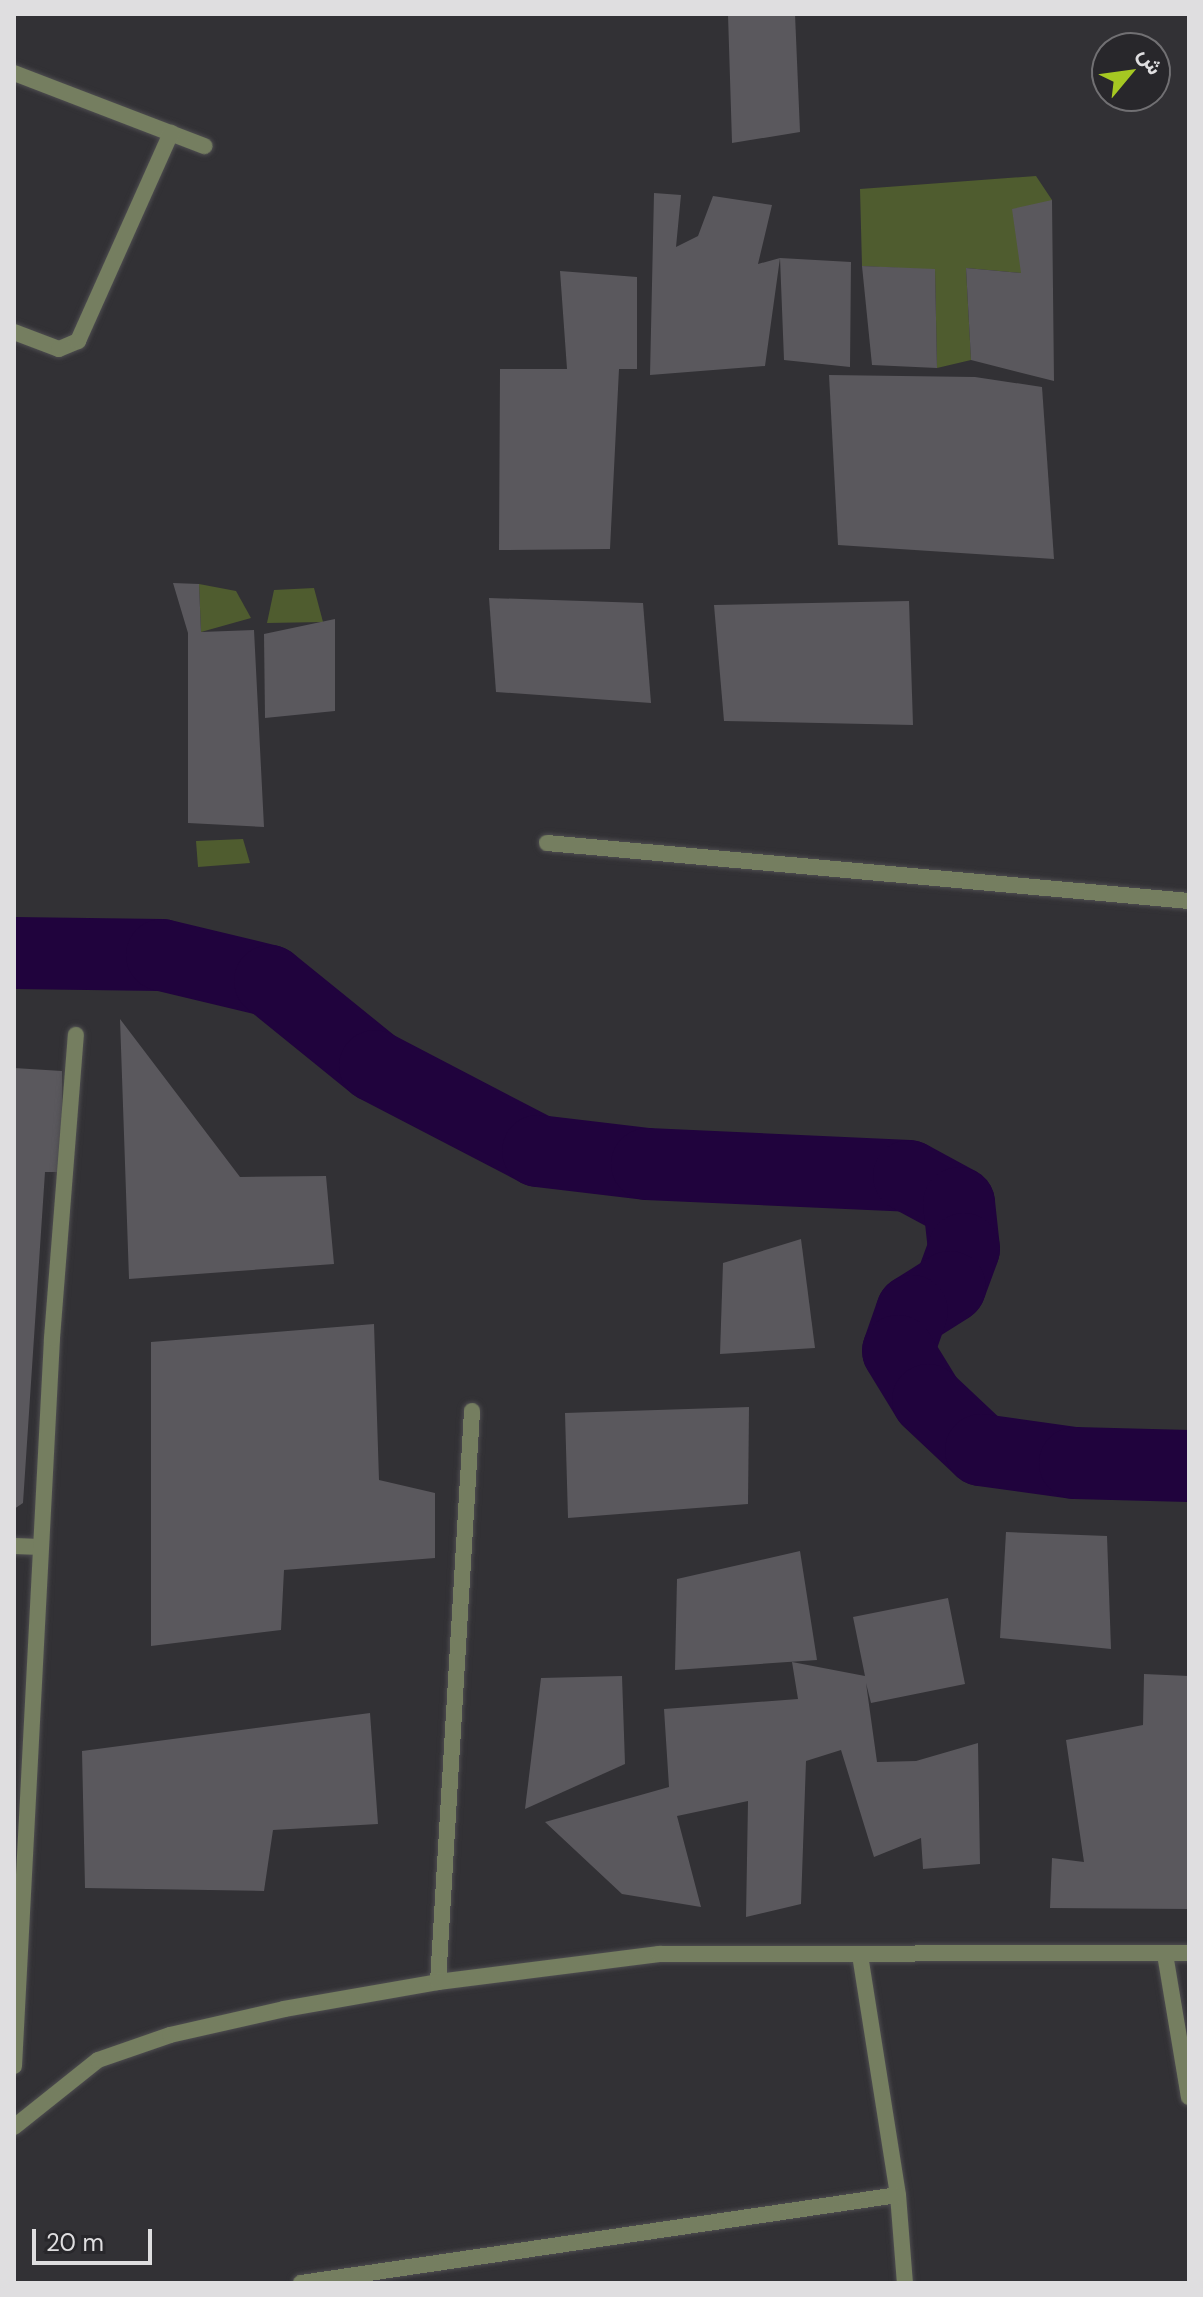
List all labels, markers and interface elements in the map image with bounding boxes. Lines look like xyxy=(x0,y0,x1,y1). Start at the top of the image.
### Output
north arrow xyxy=(1091,32,1171,112)
text: ش xyxy=(1132,43,1170,80)
scale bar xyxy=(36,2213,156,2263)
text: 20 m xyxy=(46,2227,104,2258)

